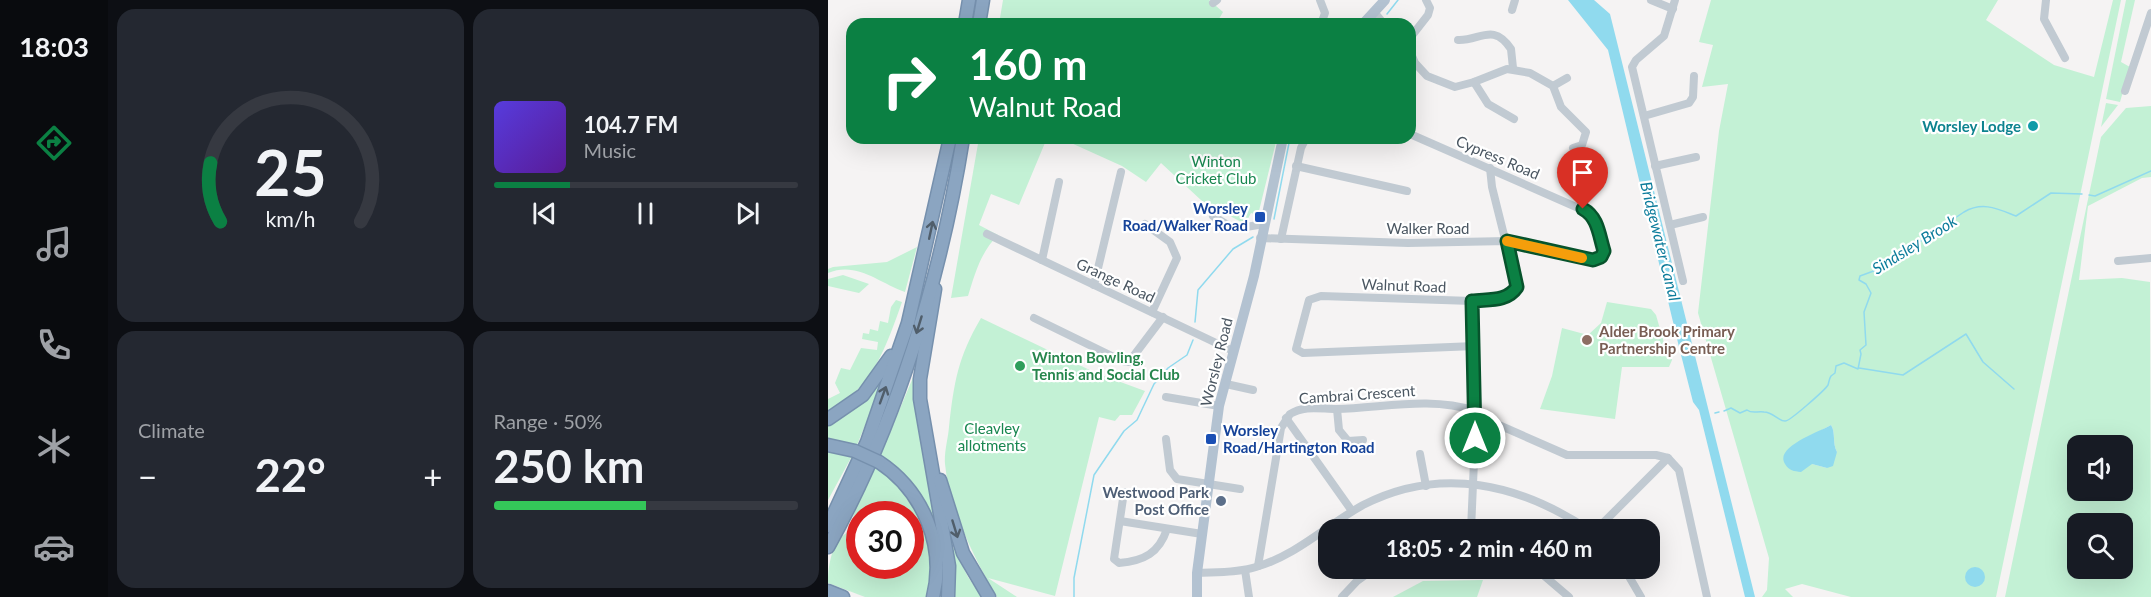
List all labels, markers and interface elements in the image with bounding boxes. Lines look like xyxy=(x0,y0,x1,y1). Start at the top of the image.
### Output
text: 18:03 xyxy=(19,30,89,63)
text: 160 m xyxy=(969,39,1087,89)
icon: right xyxy=(870,42,948,120)
text: Walnut Road xyxy=(969,90,1122,123)
text: 104.7 FM xyxy=(584,111,678,138)
place label: Worsley Lodge xyxy=(1922,117,2021,135)
marker: Worsley Lodge xyxy=(2026,119,2040,133)
icon: directions xyxy=(33,122,75,164)
street label: Cypress Road xyxy=(1453,131,1543,183)
text: 25 xyxy=(254,135,326,210)
text: Music xyxy=(584,138,636,162)
pin xyxy=(1557,147,1608,209)
park label: Winton Cricket Club xyxy=(1176,152,1256,187)
icon: arrive xyxy=(1566,156,1599,189)
water label: Bridgewater Canal xyxy=(1637,179,1685,303)
icon: previous xyxy=(528,197,561,230)
icon: pause xyxy=(629,197,662,230)
icon: next xyxy=(731,197,764,230)
place label: Worsley Road/Walker Road xyxy=(1122,199,1248,234)
text: km/h xyxy=(265,207,315,233)
marker: Worsley Road/Walker Road xyxy=(1253,210,1267,224)
water label: Sindsley Brook xyxy=(1868,210,1960,278)
street label: Walker Road xyxy=(1386,219,1470,237)
one-way arrow xyxy=(925,221,937,240)
icon: music xyxy=(33,223,75,265)
street label: Grange Road xyxy=(1074,254,1158,306)
street label: Walnut Road xyxy=(1361,275,1447,295)
one-way arrow xyxy=(913,315,924,334)
street label: Worsley Road xyxy=(1196,316,1236,408)
place label: Alder Brook Primary Partnership Centre xyxy=(1598,322,1735,357)
icon: phone xyxy=(33,324,75,366)
marker: Alder Brook Primary Partnership Centre xyxy=(1580,333,1594,347)
place label: Winton Bowling, Tennis and Social Club xyxy=(1032,348,1180,383)
marker: Winton Bowling, Tennis and Social Club xyxy=(1013,359,1027,373)
street label: Cambrai Crescent xyxy=(1298,381,1416,407)
one-way arrow xyxy=(879,386,890,404)
position arrow xyxy=(1443,406,1507,470)
text: Range · 50% xyxy=(494,409,602,433)
text: Climate xyxy=(138,418,205,442)
park label: Cleavley allotments xyxy=(958,419,1026,454)
place label: Worsley Road/Hartington Road xyxy=(1223,421,1375,456)
icon: climate xyxy=(33,425,75,467)
marker: Worsley Road/Hartington Road xyxy=(1204,432,1218,446)
map controls xyxy=(2067,435,2133,579)
button: sound xyxy=(2067,435,2133,501)
text: 250 km xyxy=(494,439,644,493)
text: 22° xyxy=(255,448,326,502)
text: − xyxy=(138,456,157,496)
text: + xyxy=(423,456,443,496)
place label: Westwood Park Post Office xyxy=(1102,483,1210,518)
marker: Westwood Park Post Office xyxy=(1214,494,1228,508)
speed limit sign: 30 xyxy=(846,501,924,579)
button: search xyxy=(2067,513,2133,579)
one-way arrow xyxy=(950,519,961,538)
icon: car xyxy=(33,526,75,568)
text: 18:05 · 2 min · 460 m xyxy=(1386,535,1592,562)

